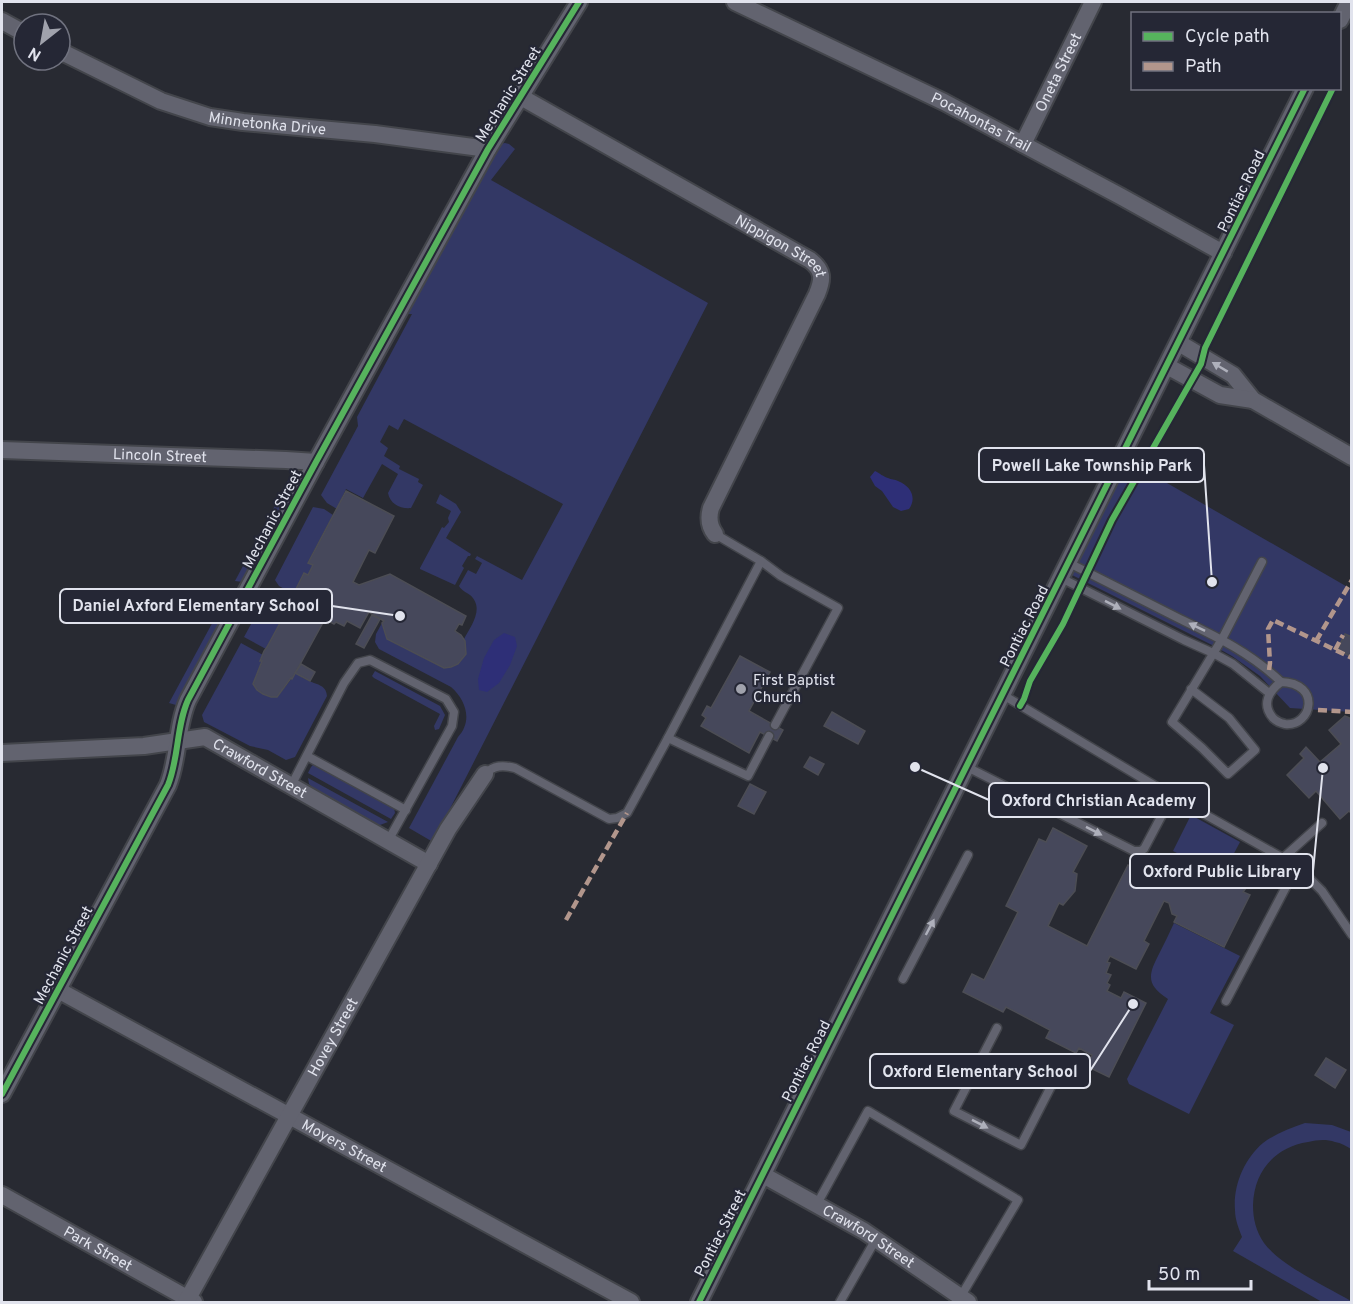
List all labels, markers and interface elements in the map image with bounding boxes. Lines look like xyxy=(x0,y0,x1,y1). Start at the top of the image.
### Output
north arrow xyxy=(12,12,72,72)
legend xyxy=(1131,12,1341,90)
text: Cycle path xyxy=(1185,26,1270,49)
street label: Oneta Street xyxy=(1032,30,1087,116)
text: N xyxy=(25,42,45,65)
street label: Mechanic Street xyxy=(472,43,546,146)
text: Path xyxy=(1185,56,1222,79)
street label: Pocahontas Trail xyxy=(928,89,1034,158)
street label: Minnetonka Drive xyxy=(207,109,327,141)
street label: Pontiac Road xyxy=(1214,147,1270,236)
street label: Nippigon Street xyxy=(731,212,829,279)
one-way arrow xyxy=(1212,362,1228,373)
street label: Lincoln Street xyxy=(112,446,207,468)
callout: Powell Lake Township Park xyxy=(979,448,1204,482)
text: Powell Lake Township Park xyxy=(992,457,1192,477)
street label: Mechanic Street xyxy=(239,467,307,572)
street label: Pontiac Road xyxy=(997,583,1054,671)
callout: Daniel Axford Elementary School xyxy=(60,589,332,623)
text: Daniel Axford Elementary School xyxy=(73,597,319,617)
one-way arrow xyxy=(1105,600,1122,609)
one-way arrow xyxy=(1189,623,1206,632)
place label: First Baptist Church xyxy=(753,672,835,708)
marker: First Baptist Church xyxy=(734,682,748,696)
street label: Crawford Street xyxy=(209,735,310,804)
callout: Oxford Christian Academy xyxy=(989,783,1209,817)
text: Oxford Christian Academy xyxy=(1002,792,1196,812)
one-way arrow xyxy=(1086,826,1103,836)
callout: Oxford Public Library xyxy=(1130,854,1313,888)
text: Oxford Public Library xyxy=(1143,863,1301,883)
street label: Mechanic Street xyxy=(30,903,98,1008)
one-way arrow xyxy=(925,919,935,936)
street label: Hovey Street xyxy=(305,995,364,1080)
street label: Pontiac Road xyxy=(779,1018,836,1106)
callout: Oxford Elementary School xyxy=(870,1054,1090,1088)
text: Oxford Elementary School xyxy=(882,1063,1078,1083)
street label: Moyers Street xyxy=(298,1116,389,1178)
one-way arrow xyxy=(971,1119,988,1129)
street label: Pontiac Street xyxy=(691,1187,752,1281)
street label: Crawford Street xyxy=(818,1202,917,1273)
street label: Park Street xyxy=(60,1223,135,1277)
scale bar xyxy=(1149,1253,1251,1291)
text: 50 m xyxy=(1158,1264,1200,1287)

